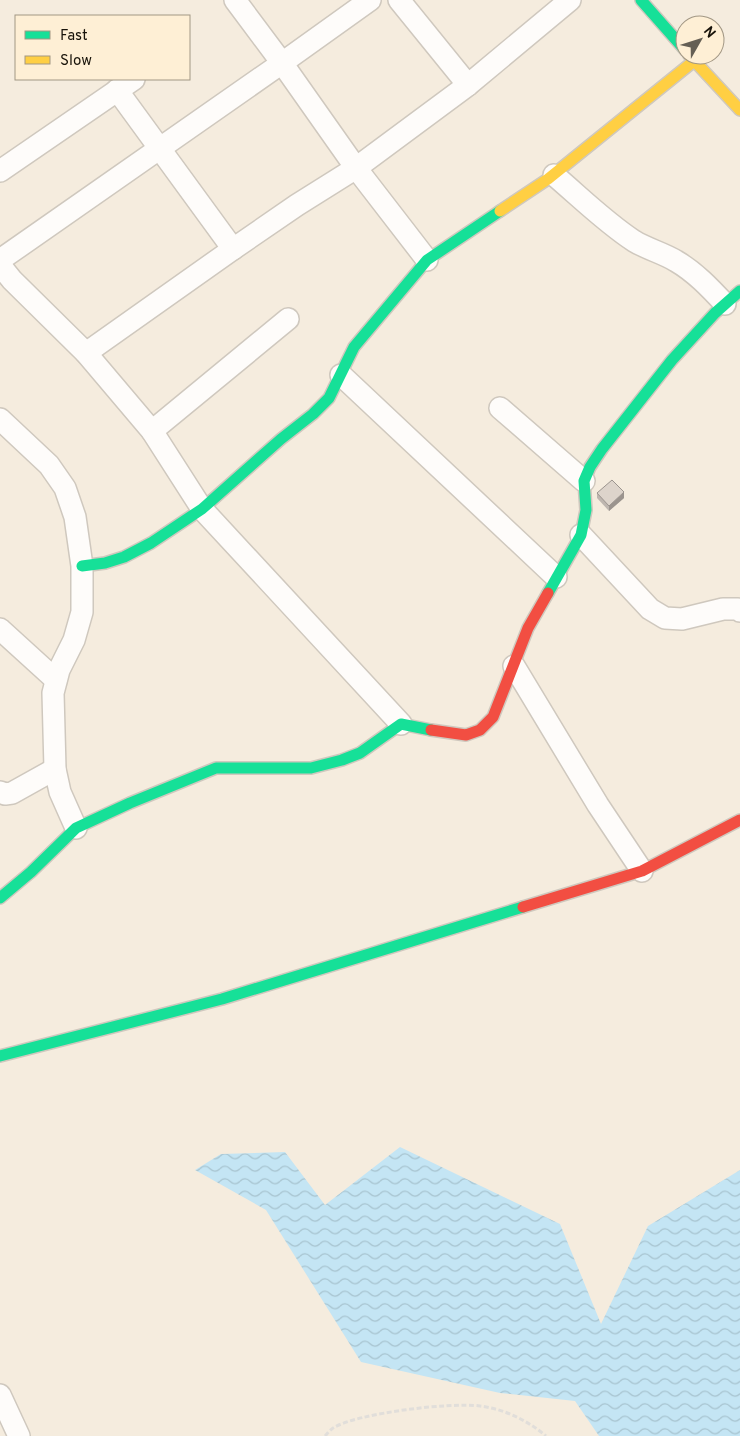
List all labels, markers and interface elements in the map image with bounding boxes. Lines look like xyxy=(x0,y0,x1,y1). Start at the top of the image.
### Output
legend xyxy=(15,15,190,80)
north arrow xyxy=(675,15,725,65)
text: N xyxy=(699,24,719,42)
text: Fast xyxy=(60,27,88,46)
text: Slow xyxy=(60,52,92,71)

